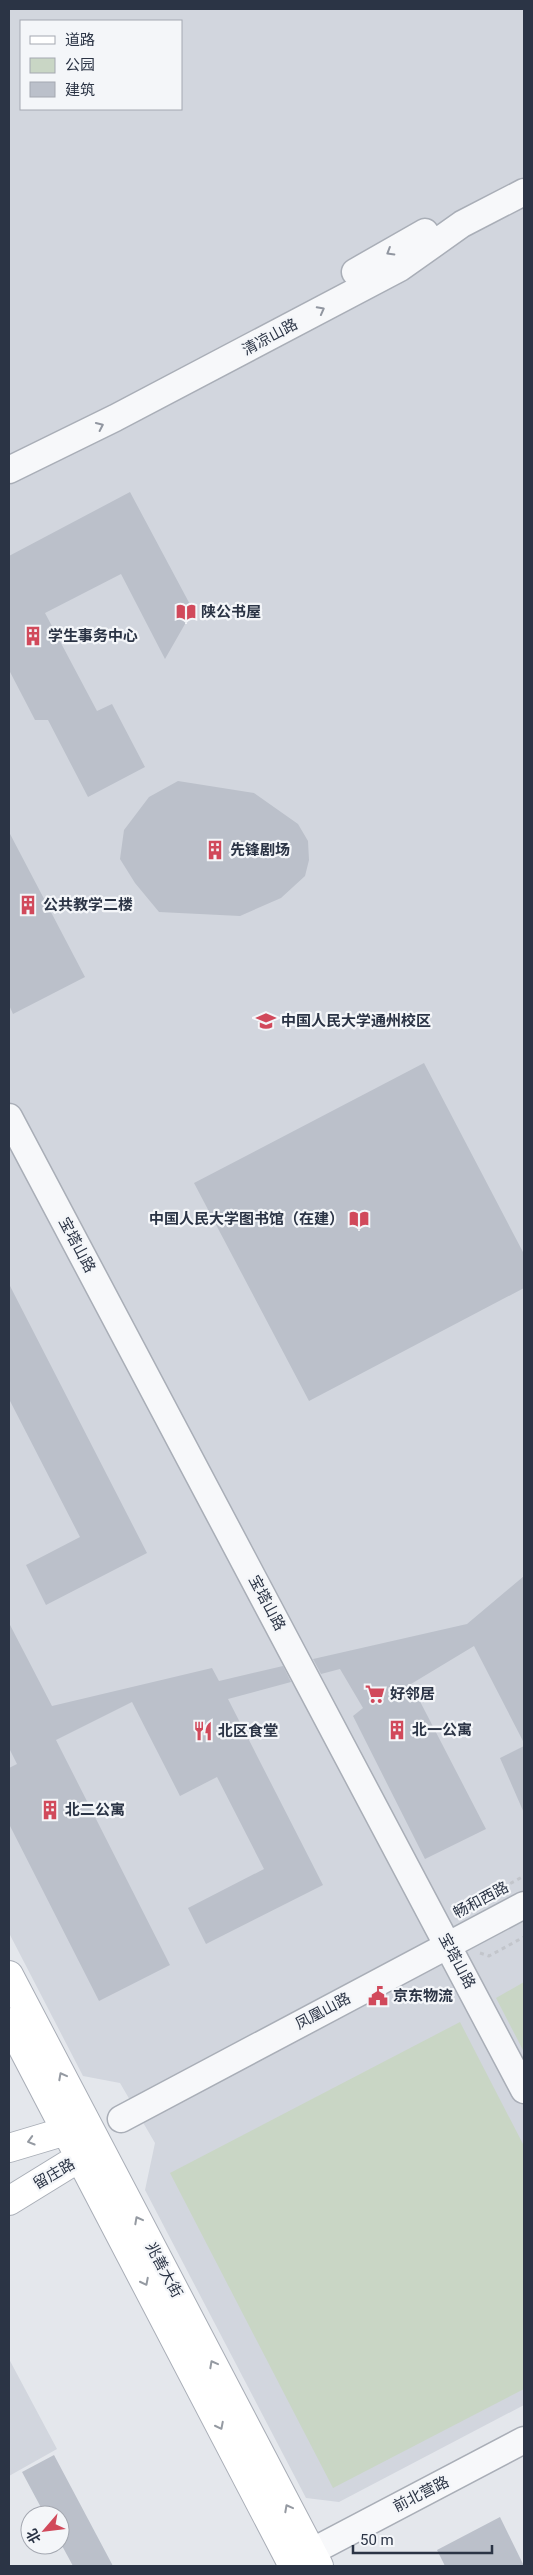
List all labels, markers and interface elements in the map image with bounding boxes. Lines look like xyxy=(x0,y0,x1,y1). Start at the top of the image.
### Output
legend xyxy=(20,20,182,110)
text: 道路 xyxy=(65,31,95,49)
text: 公园 xyxy=(65,56,95,74)
text: 建筑 xyxy=(65,81,95,99)
one-way arrow xyxy=(386,246,395,256)
one-way arrow xyxy=(316,306,325,316)
street label: 清凉山路 xyxy=(239,315,301,359)
one-way arrow xyxy=(95,421,104,432)
library icon: 陕公书屋 xyxy=(175,601,197,623)
place label: 陕公书屋 xyxy=(201,603,261,621)
building icon: 学生事务中心 xyxy=(22,625,44,647)
place label: 学生事务中心 xyxy=(48,627,138,645)
building icon: 先锋剧场 xyxy=(204,839,226,861)
place label: 先锋剧场 xyxy=(230,841,290,859)
building icon: 公共教学二楼 xyxy=(17,894,39,916)
place label: 公共教学二楼 xyxy=(43,896,133,914)
school or university icon: 中国人民大学通州校区 xyxy=(255,1010,277,1032)
place label: 中国人民大学通州校区 xyxy=(281,1012,431,1030)
library icon: 中国人民大学图书馆（在建） xyxy=(348,1208,370,1230)
place label: 中国人民大学图书馆（在建） xyxy=(149,1210,344,1228)
street label: 宝塔山路 xyxy=(55,1214,99,1276)
street label: 宝塔山路 xyxy=(245,1572,289,1634)
supermarket icon: 好邻居 xyxy=(364,1683,386,1705)
place label: 好邻居 xyxy=(390,1685,435,1703)
building icon: 北一公寓 xyxy=(386,1719,408,1741)
restaurant icon: 北区食堂 xyxy=(192,1720,214,1742)
place label: 北一公寓 xyxy=(412,1721,472,1739)
place label: 北区食堂 xyxy=(218,1722,278,1740)
building icon: 北二公寓 xyxy=(39,1799,61,1821)
place label: 北二公寓 xyxy=(65,1801,125,1819)
street label: 畅和西路 xyxy=(450,1878,512,1922)
street label: 宝塔山路 xyxy=(435,1930,479,1992)
public building icon: 京东物流 xyxy=(367,1985,389,2007)
place label: 京东物流 xyxy=(393,1987,453,2005)
street label: 凤凰山路 xyxy=(292,1989,354,2033)
one-way arrow xyxy=(58,2072,68,2081)
one-way arrow xyxy=(28,2136,36,2146)
street label: 留庄路 xyxy=(30,2155,78,2193)
one-way arrow xyxy=(134,2216,144,2225)
street label: 兆善大街 xyxy=(142,2239,186,2301)
one-way arrow xyxy=(139,2277,149,2286)
one-way arrow xyxy=(209,2360,219,2369)
one-way arrow xyxy=(214,2421,224,2430)
street label: 前北营路 xyxy=(390,2472,452,2516)
one-way arrow xyxy=(284,2504,294,2513)
north arrow xyxy=(20,2505,70,2555)
scale bar xyxy=(353,2522,492,2554)
text: 北 xyxy=(23,2526,44,2546)
text: 50 m xyxy=(360,2531,394,2549)

